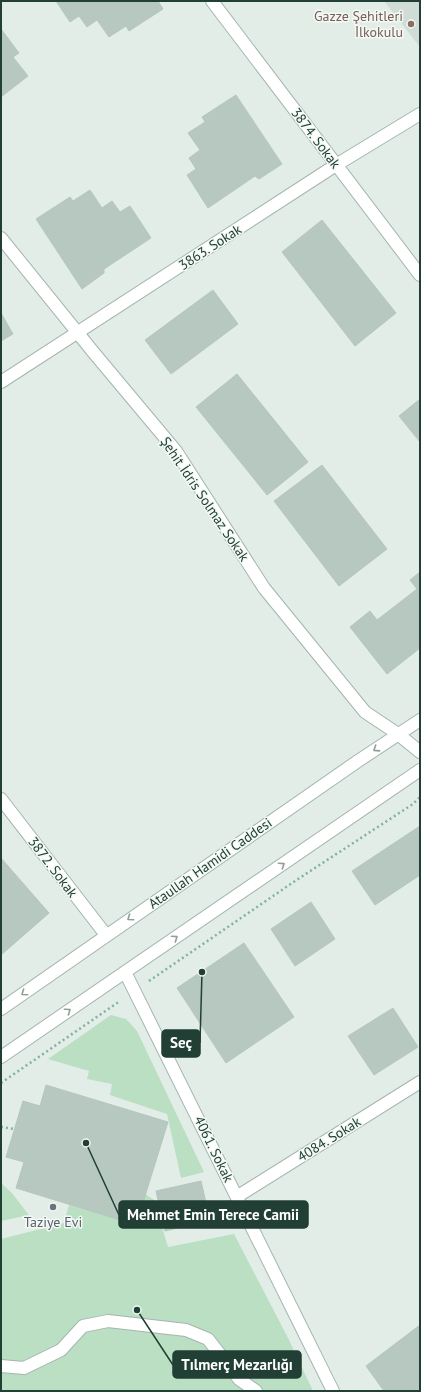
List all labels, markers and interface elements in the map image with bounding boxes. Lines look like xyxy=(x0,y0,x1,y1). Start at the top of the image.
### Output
place label: Gazze Şehitleri İlkokulu xyxy=(314,7,403,41)
marker: Gazze Şehitleri İlkokulu xyxy=(406,19,416,29)
street label: 3874. Sokak xyxy=(287,104,345,172)
street label: 3863. Sokak xyxy=(175,220,245,274)
street label: Şehit İdris Solmaz Sokak xyxy=(157,433,254,565)
one-way arrow xyxy=(373,744,380,751)
street label: Ataullah Hamidi Caddesi xyxy=(145,814,275,912)
street label: 3872. Sokak xyxy=(24,833,82,901)
one-way arrow xyxy=(278,862,285,869)
one-way arrow xyxy=(127,913,134,921)
one-way arrow xyxy=(171,935,178,943)
one-way arrow xyxy=(21,988,28,996)
one-way arrow xyxy=(64,1009,71,1016)
callout: Seç xyxy=(162,1030,200,1057)
text: Seç xyxy=(170,1033,192,1052)
street label: 4084. Sokak xyxy=(294,1112,364,1166)
street label: 4061. Sokak xyxy=(190,1113,238,1185)
callout: Mehmet Emin Terece Camii xyxy=(119,1201,308,1228)
marker: Taziye Evi xyxy=(48,1202,58,1212)
text: Mehmet Emin Terece Camii xyxy=(127,1205,299,1224)
place label: Taziye Evi xyxy=(24,1213,82,1231)
callout: Tılmerç Mezarlığı xyxy=(173,1351,301,1378)
text: Tılmerç Mezarlığı xyxy=(181,1355,293,1374)

